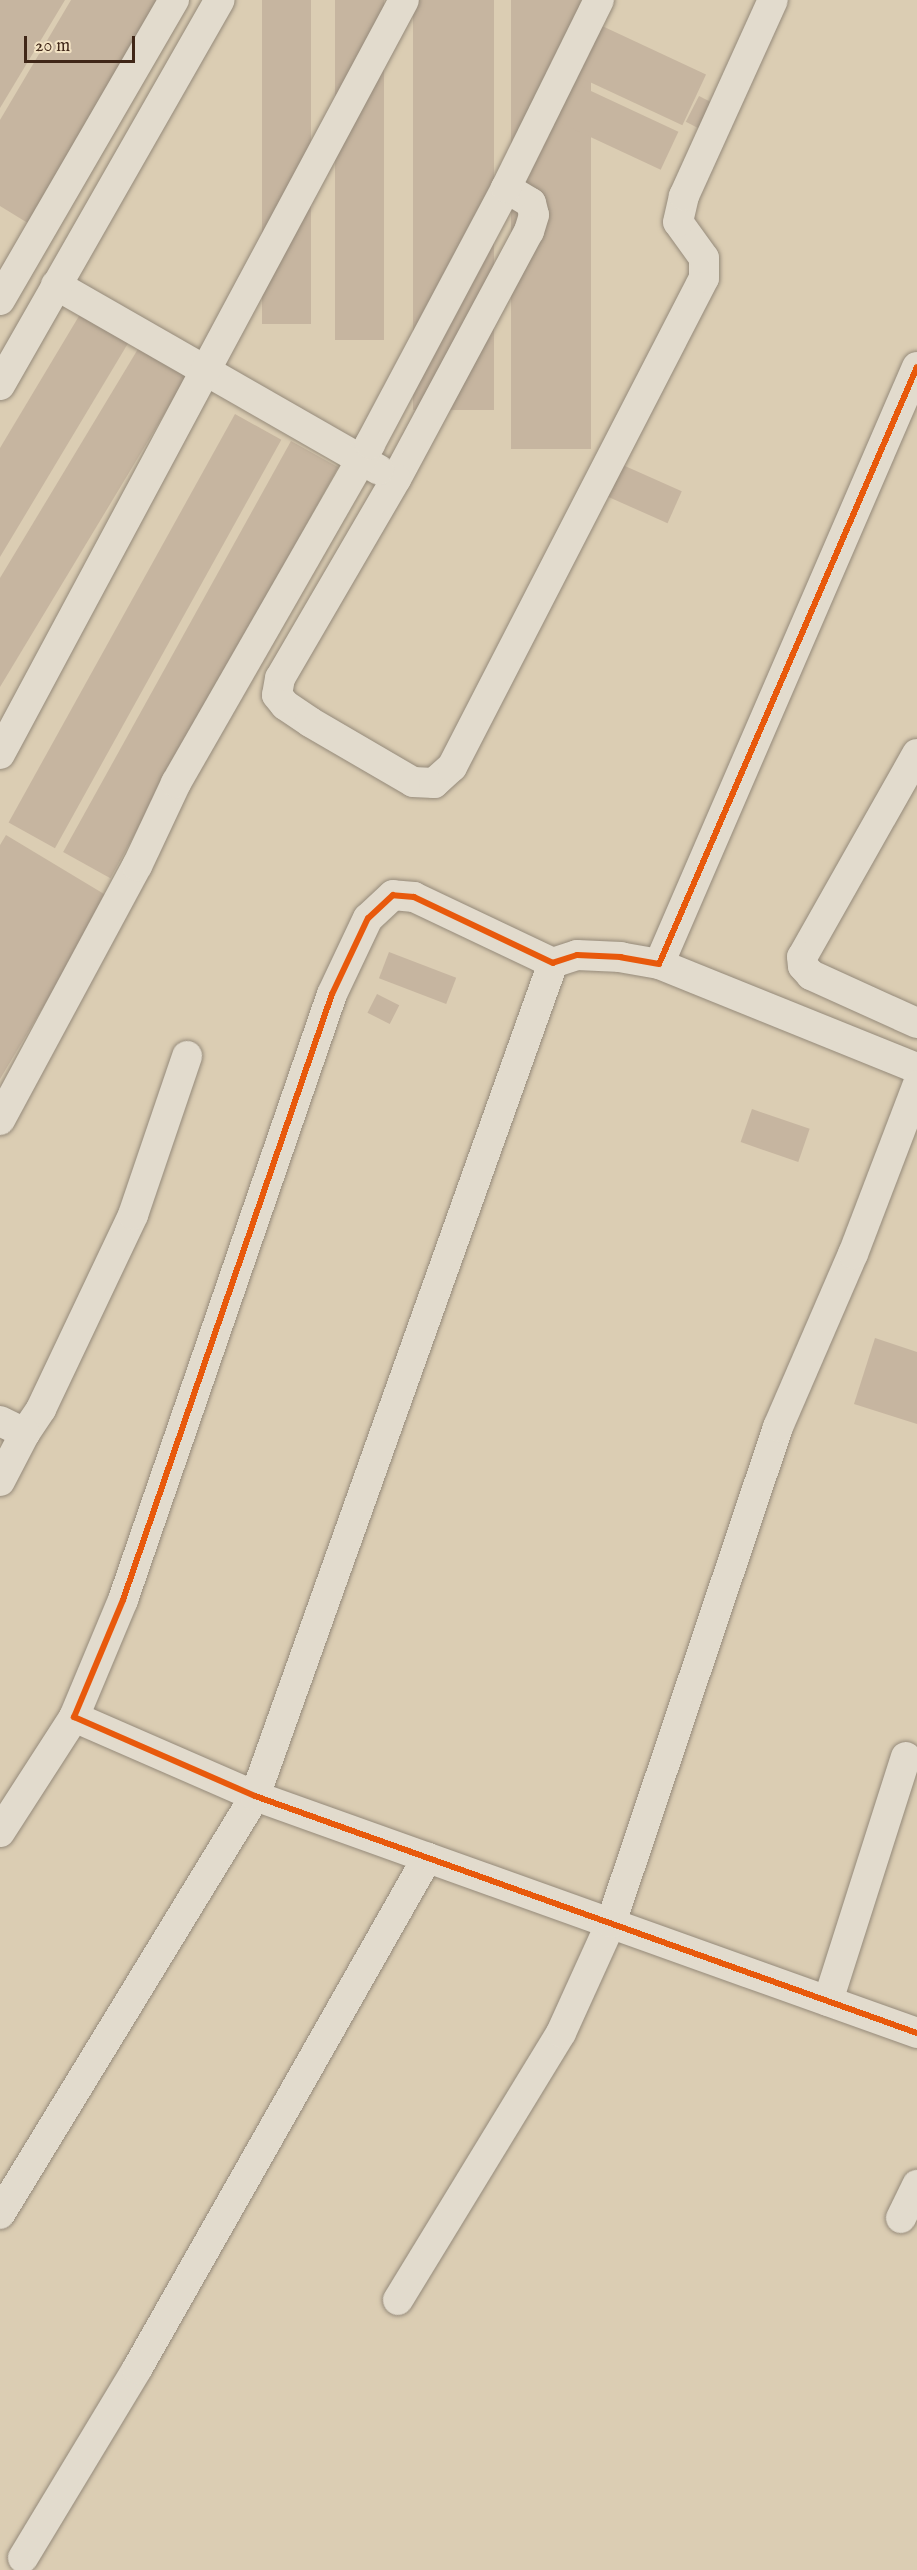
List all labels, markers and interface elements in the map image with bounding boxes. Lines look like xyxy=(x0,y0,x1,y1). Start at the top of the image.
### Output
scale bar xyxy=(27,24,138,62)
text: 20 m xyxy=(35,35,70,58)

